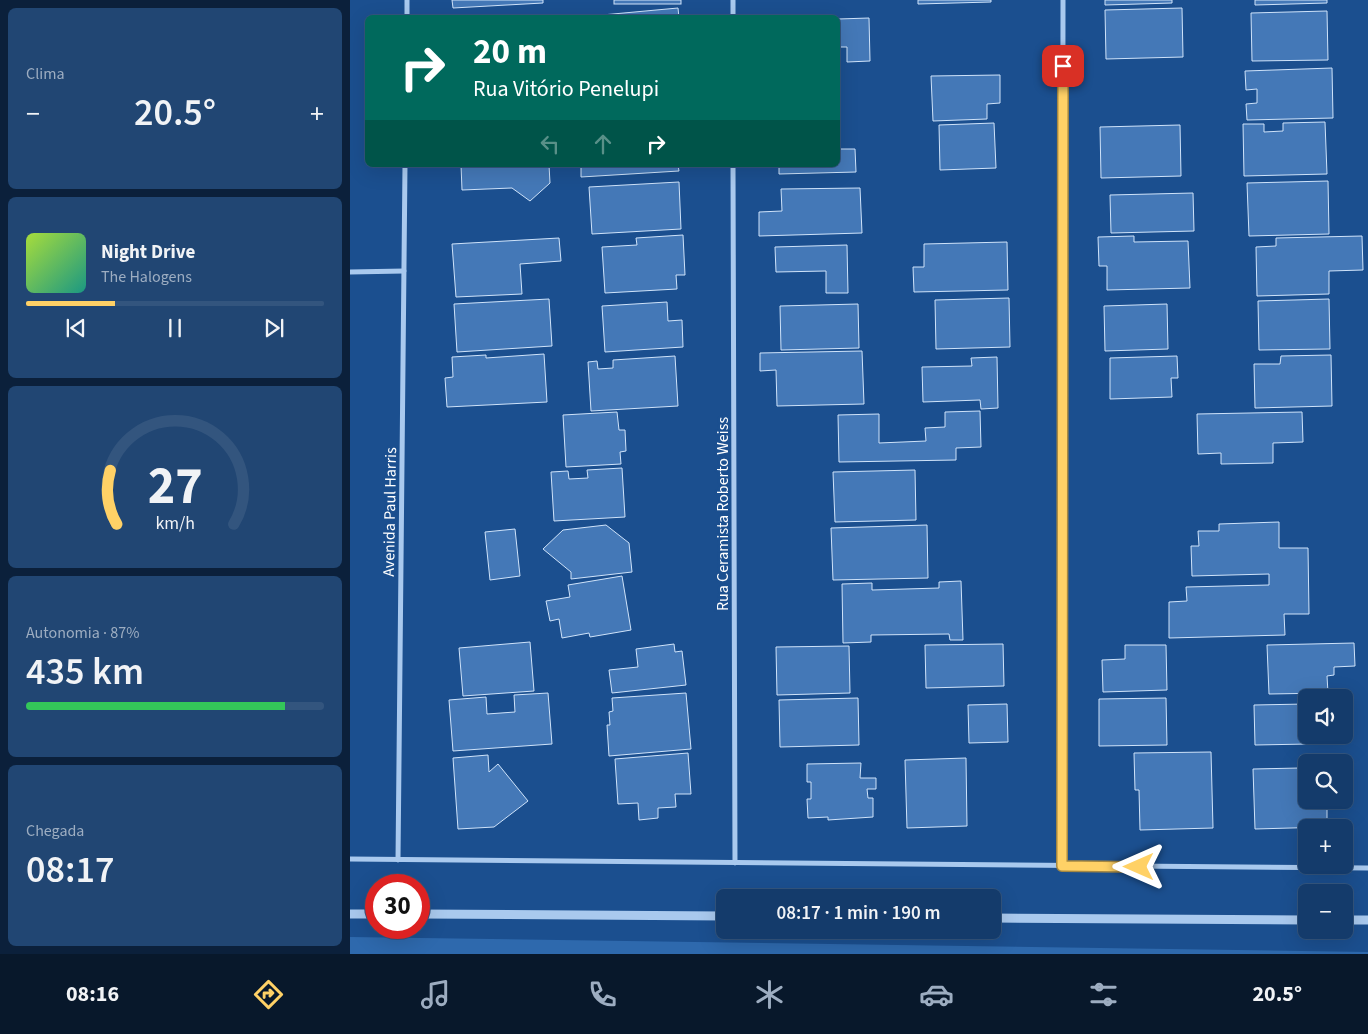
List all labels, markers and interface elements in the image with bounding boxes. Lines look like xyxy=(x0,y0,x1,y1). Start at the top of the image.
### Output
text: 20 m xyxy=(473,27,547,77)
icon: right xyxy=(390,35,455,100)
pin xyxy=(1042,45,1084,87)
icon: arrive xyxy=(1049,52,1077,80)
text: Clima xyxy=(26,63,64,85)
text: Rua Vitório Penelupi xyxy=(473,73,659,105)
text: 20.5° xyxy=(134,86,216,140)
text: − xyxy=(26,94,40,134)
text: + xyxy=(310,94,324,134)
icon: left xyxy=(536,130,564,158)
icon: ahead xyxy=(589,130,617,158)
icon: right xyxy=(642,130,670,158)
text: Night Drive xyxy=(101,239,195,266)
text: The Halogens xyxy=(101,266,192,288)
icon: previous xyxy=(62,314,90,342)
icon: pause xyxy=(161,314,189,342)
icon: next xyxy=(260,314,288,342)
street label: Rua Ceramista Roberto Weiss xyxy=(712,417,734,611)
street label: Avenida Paul Harris xyxy=(378,447,402,577)
text: 27 xyxy=(148,450,202,524)
text: km/h xyxy=(155,511,195,536)
text: Autonomia · 87% xyxy=(26,622,139,644)
text: 435 km xyxy=(26,645,144,699)
map controls xyxy=(1298,689,1353,939)
button: sound xyxy=(1298,689,1353,744)
button: search xyxy=(1298,754,1353,809)
button: + xyxy=(1298,819,1353,874)
text: Chegada xyxy=(26,820,84,842)
position arrow xyxy=(1112,840,1164,892)
text: 08:17 xyxy=(26,843,114,897)
speed limit sign: 30 xyxy=(365,874,430,939)
button: − xyxy=(1298,884,1353,939)
text: 08:17 · 1 min · 190 m xyxy=(776,900,941,927)
icon: directions xyxy=(251,977,286,1012)
icon: music xyxy=(418,977,453,1012)
icon: phone xyxy=(585,977,620,1012)
icon: climate xyxy=(752,977,787,1012)
icon: car xyxy=(919,977,954,1012)
icon: filters xyxy=(1086,977,1121,1012)
text: 08:16 xyxy=(66,978,119,1010)
text: 20.5° xyxy=(1252,978,1302,1010)

